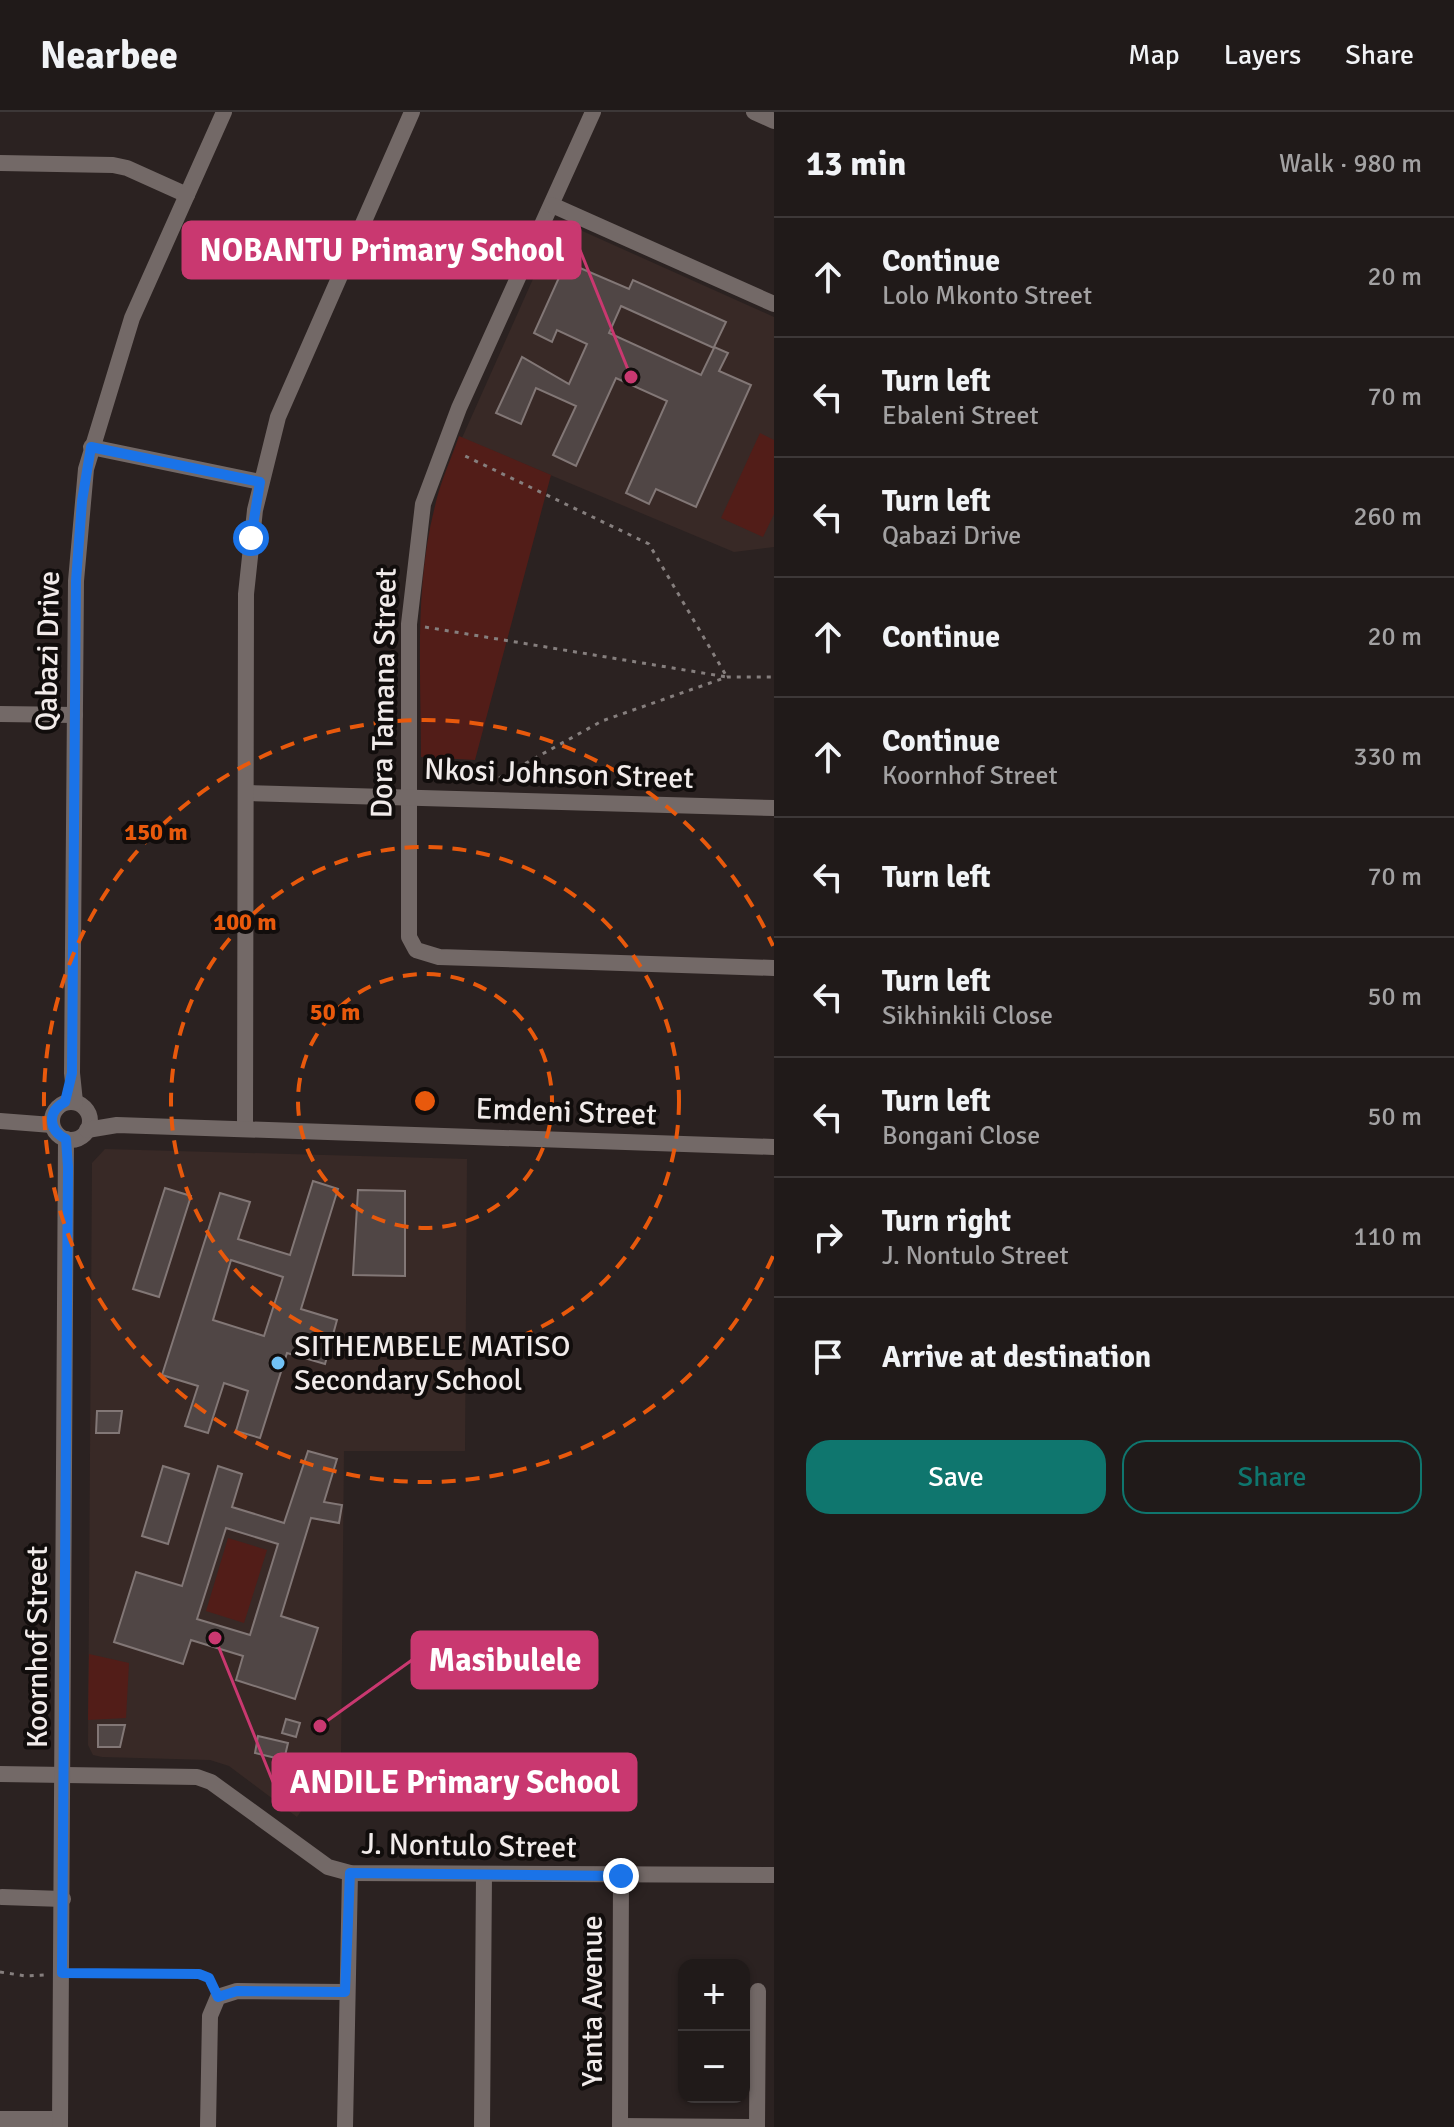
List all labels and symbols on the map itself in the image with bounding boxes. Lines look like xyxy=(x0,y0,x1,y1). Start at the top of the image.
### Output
callout: NOBANTU Primary School xyxy=(183,222,580,278)
text: NOBANTU Primary School xyxy=(200,231,564,270)
route start xyxy=(233,520,269,556)
street label: Dora Tamana Street xyxy=(363,567,405,819)
street label: Qabazi Drive xyxy=(28,570,68,732)
street label: Nkosi Johnson Street xyxy=(423,751,695,797)
text: 150 m xyxy=(124,817,188,847)
text: 100 m xyxy=(213,907,277,937)
text: 50 m xyxy=(310,997,360,1027)
centre of rings xyxy=(411,1087,439,1115)
street label: Emdeni Street xyxy=(475,1090,657,1134)
place label: SITHEMBELE MATISO Secondary School xyxy=(294,1328,570,1399)
marker: SITHEMBELE MATISO Secondary School xyxy=(269,1354,287,1372)
street label: Koornhof Street xyxy=(19,1546,56,1748)
callout: Masibulele xyxy=(412,1632,597,1688)
text: Masibulele xyxy=(429,1641,581,1680)
callout: ANDILE Primary School xyxy=(273,1754,636,1810)
text: ANDILE Primary School xyxy=(290,1763,620,1802)
street label: J. Nontulo Street xyxy=(361,1826,577,1866)
route end xyxy=(603,1858,639,1894)
street label: Yanta Avenue xyxy=(574,1915,611,2087)

